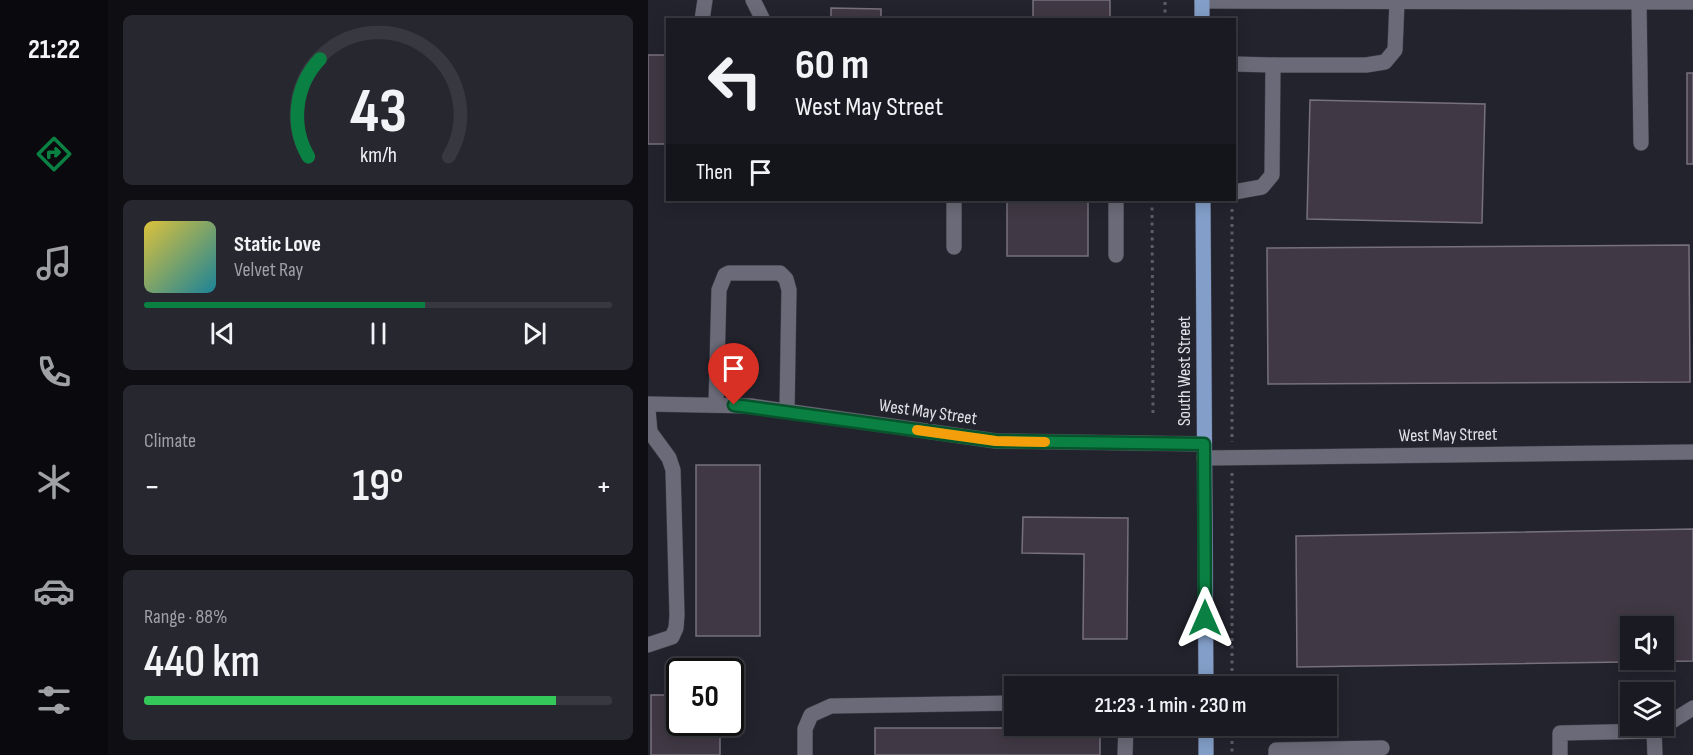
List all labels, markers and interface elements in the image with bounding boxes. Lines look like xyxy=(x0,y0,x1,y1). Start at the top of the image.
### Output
text: 21:22 xyxy=(28,34,80,66)
text: 60 m xyxy=(795,40,869,91)
icon: left xyxy=(696,42,774,120)
text: 43 xyxy=(349,75,407,150)
text: West May Street xyxy=(795,91,943,123)
icon: directions xyxy=(33,133,75,175)
text: km/h xyxy=(359,143,397,168)
icon: arrive xyxy=(744,156,777,189)
text: Then xyxy=(696,159,732,186)
text: Static Love xyxy=(234,231,321,258)
icon: music xyxy=(33,242,75,284)
text: Velvet Ray xyxy=(234,258,303,282)
street label: South West Street xyxy=(1174,315,1195,426)
icon: previous xyxy=(206,317,239,350)
icon: pause xyxy=(362,317,395,350)
icon: next xyxy=(518,317,551,350)
pin xyxy=(708,343,759,405)
icon: phone xyxy=(33,351,75,393)
icon: arrive xyxy=(717,352,750,385)
street label: West May Street xyxy=(878,395,979,429)
street label: West May Street xyxy=(1398,424,1498,446)
text: Climate xyxy=(144,429,196,453)
text: 19° xyxy=(352,459,404,514)
icon: climate xyxy=(33,461,75,503)
text: − xyxy=(144,467,160,507)
text: + xyxy=(596,467,612,507)
icon: car xyxy=(33,570,75,612)
position arrow xyxy=(1173,586,1237,650)
text: Range · 88% xyxy=(144,605,228,629)
map controls xyxy=(1620,616,1674,736)
button: sound xyxy=(1620,616,1674,670)
text: 440 km xyxy=(144,635,260,690)
speed limit sign: 50 xyxy=(666,658,744,736)
icon: filters xyxy=(33,679,75,721)
button: layers xyxy=(1620,682,1674,736)
text: 21:23 · 1 min · 230 m xyxy=(1095,692,1246,719)

